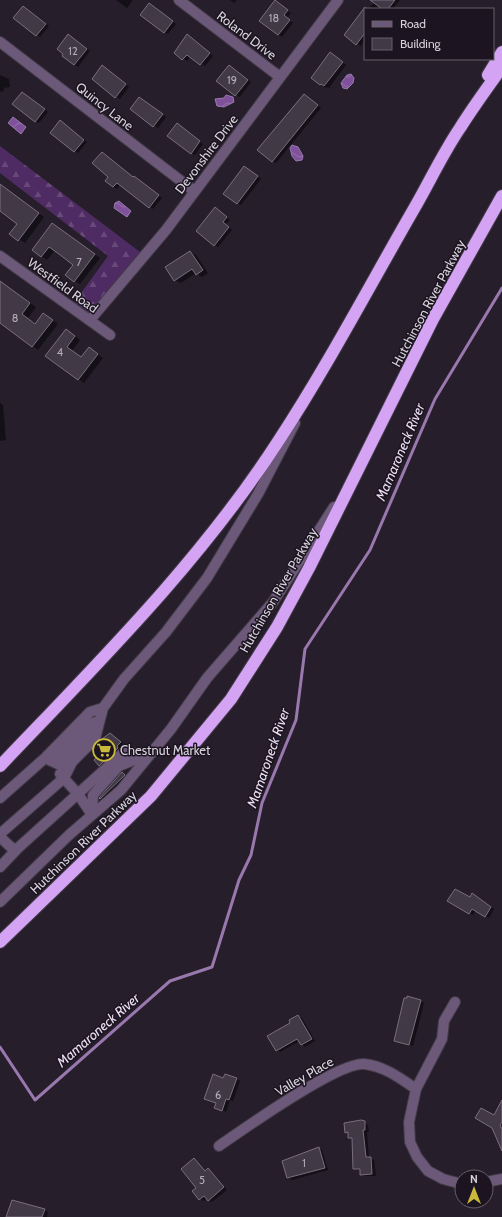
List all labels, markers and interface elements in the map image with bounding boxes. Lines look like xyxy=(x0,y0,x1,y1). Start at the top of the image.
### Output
street label: Roland Drive xyxy=(214,7,280,63)
legend xyxy=(364,8,494,60)
house number: 18 xyxy=(269,11,279,25)
text: Road xyxy=(400,16,426,31)
text: Building xyxy=(400,36,442,51)
house number: 12 xyxy=(68,44,78,58)
house number: 19 xyxy=(227,73,237,87)
street label: Quincy Lane xyxy=(73,78,137,134)
street label: Devonshire Drive xyxy=(171,111,241,197)
street label: Hutchinson River Parkway xyxy=(388,236,469,369)
street label: Westfield Road xyxy=(25,254,101,316)
house number: 7 xyxy=(76,255,82,269)
house number: 8 xyxy=(12,311,18,325)
house number: 4 xyxy=(57,345,64,359)
water label: Mamaroneck River xyxy=(371,400,429,504)
street label: Hutchinson River Parkway xyxy=(236,524,321,655)
water label: Mamaroneck River xyxy=(242,705,294,811)
supermarket icon: Chestnut Market xyxy=(91,737,117,763)
place label: Chestnut Market xyxy=(120,742,211,758)
street label: Hutchinson River Parkway xyxy=(26,787,140,897)
water label: Mamaroneck River xyxy=(52,989,144,1072)
street label: Valley Place xyxy=(272,1053,336,1099)
house number: 6 xyxy=(215,1088,221,1102)
house number: 1 xyxy=(302,1156,306,1170)
north arrow xyxy=(454,1169,494,1209)
text: N xyxy=(470,1172,478,1186)
house number: 5 xyxy=(199,1173,205,1187)

